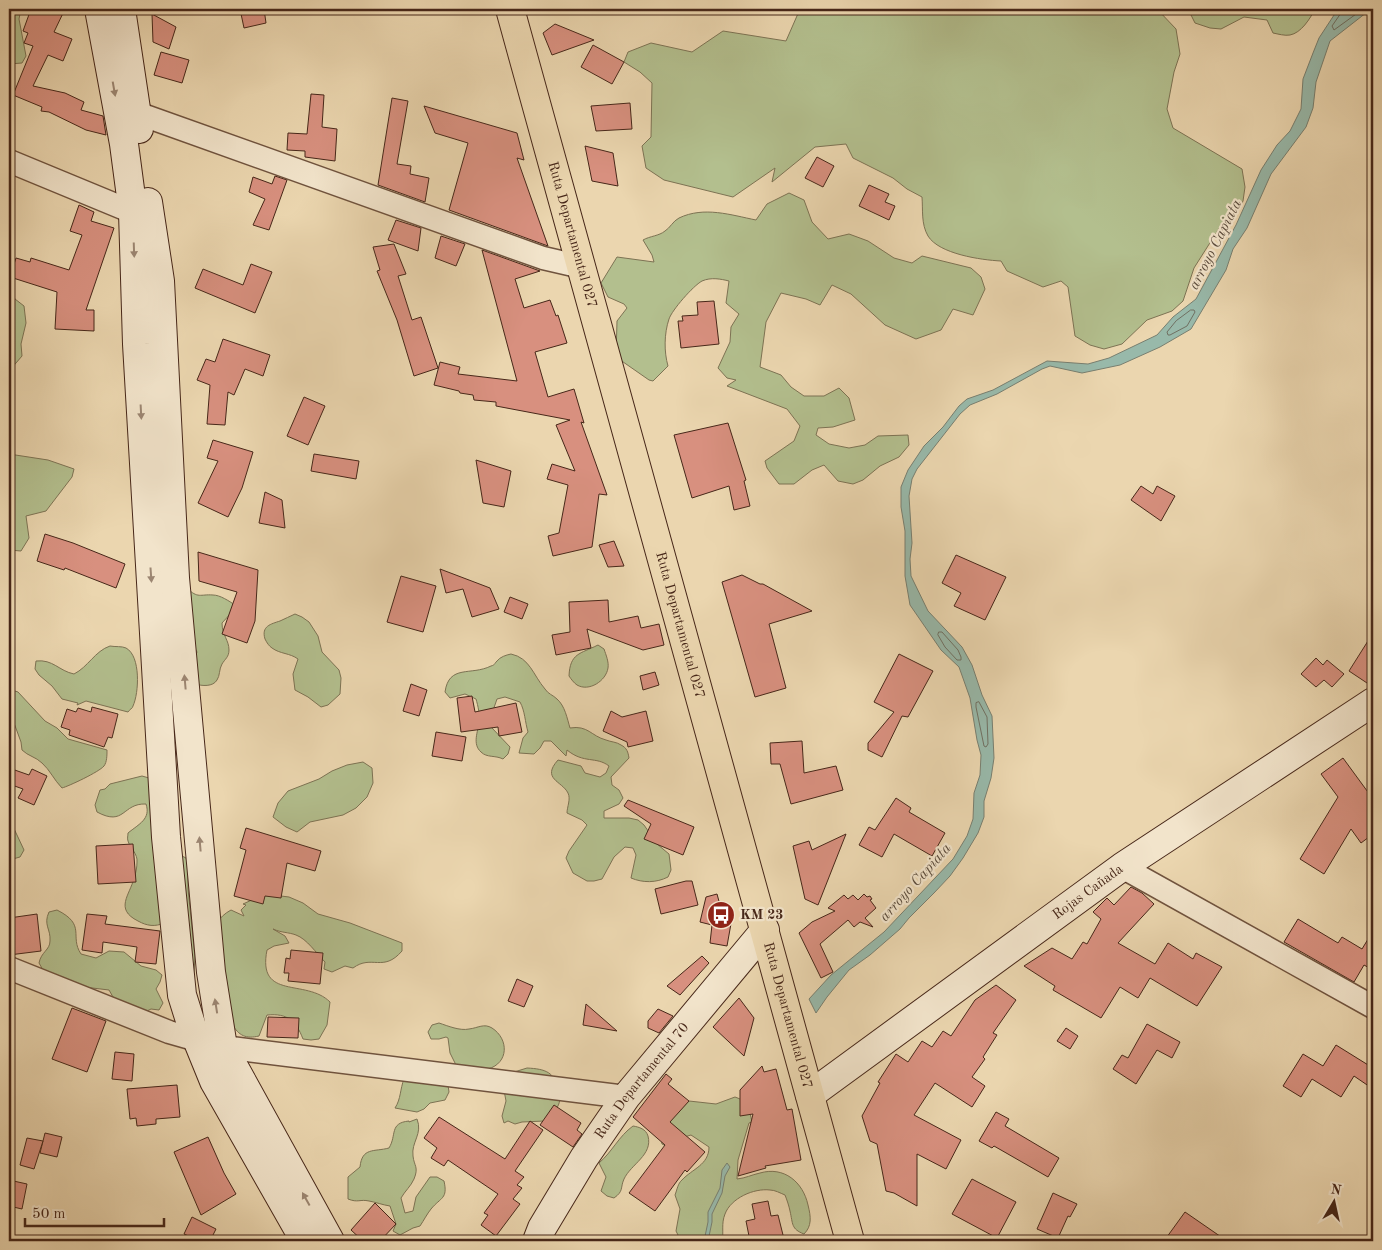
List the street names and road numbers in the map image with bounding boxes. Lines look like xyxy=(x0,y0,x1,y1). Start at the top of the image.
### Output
street label: Ruta Departamental 027 xyxy=(545,160,599,309)
street label: Ruta Departamental 027 xyxy=(653,550,707,700)
street label: Rojas Cañada xyxy=(1050,862,1126,922)
street label: Ruta Departamental 027 xyxy=(761,941,815,1090)
street label: Ruta Departamental 70 xyxy=(592,1020,692,1142)

